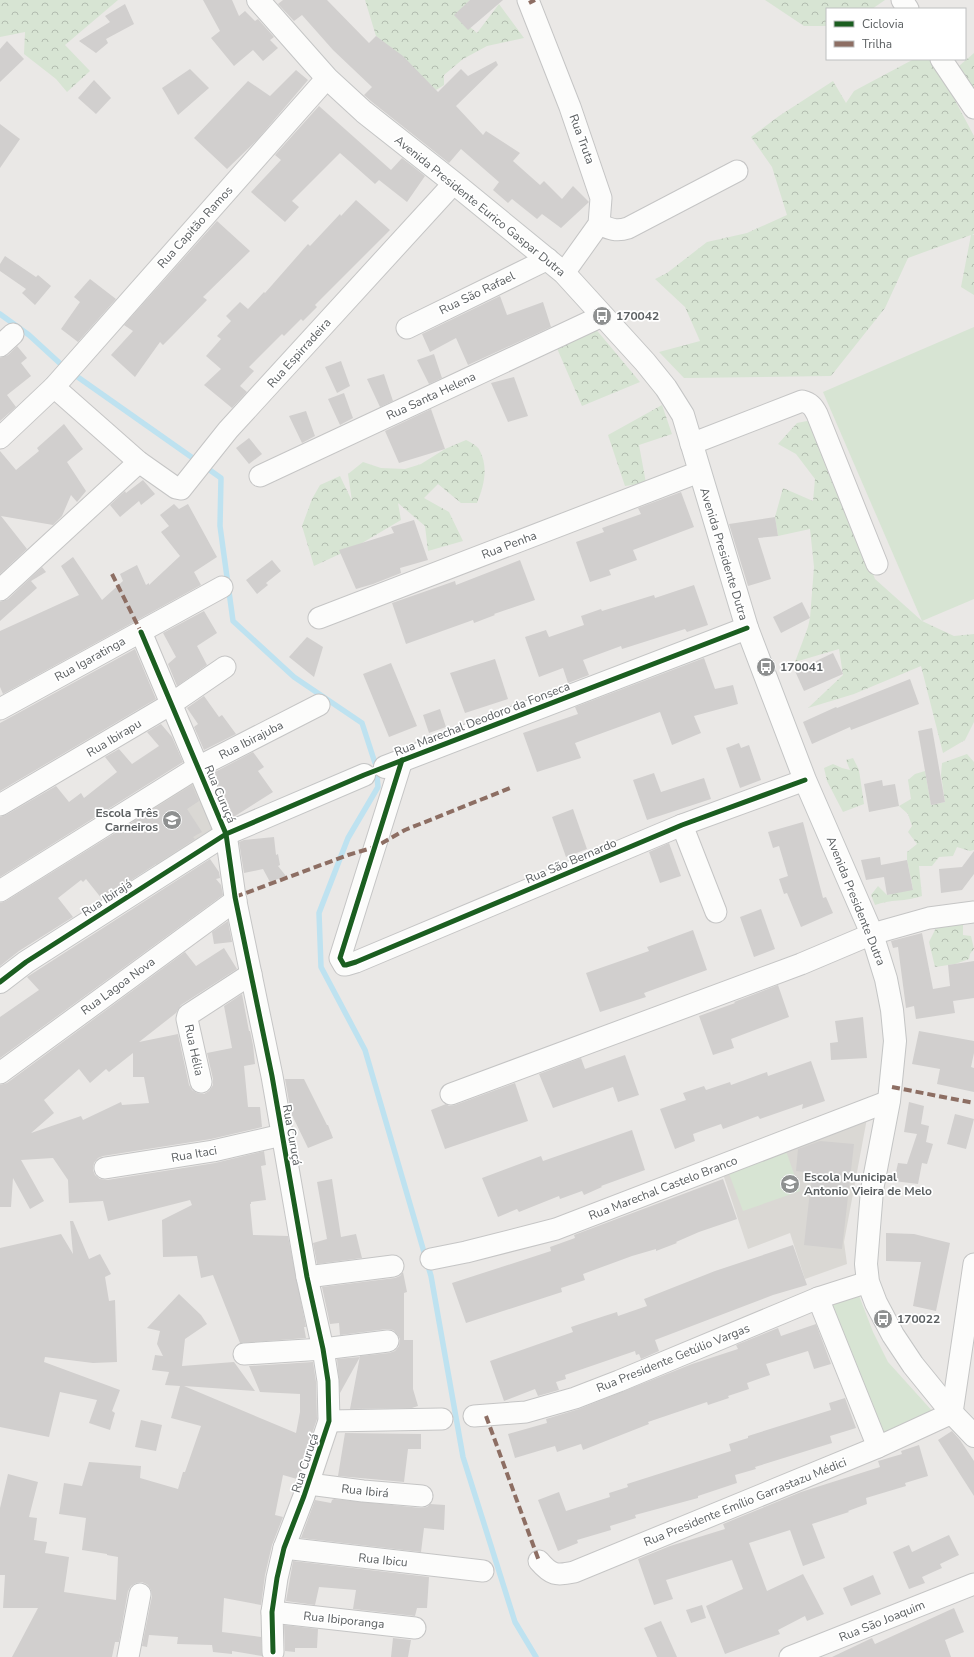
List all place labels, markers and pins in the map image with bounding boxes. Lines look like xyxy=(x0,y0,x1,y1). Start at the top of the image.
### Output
bus stop icon: 170042 xyxy=(591,305,613,327)
place label: 170042 xyxy=(616,308,659,324)
bus stop icon: 170041 xyxy=(755,656,777,678)
place label: 170041 xyxy=(780,659,823,675)
place label: Escola Três Carneiros xyxy=(95,805,158,835)
school or university icon: Escola Três Carneiros xyxy=(161,809,183,831)
place label: Escola Municipal Antonio Vieira de Melo xyxy=(804,1169,932,1199)
school or university icon: Escola Municipal Antonio Vieira de Melo xyxy=(779,1173,801,1195)
bus stop icon: 170022 xyxy=(872,1308,894,1330)
place label: 170022 xyxy=(897,1311,940,1327)

